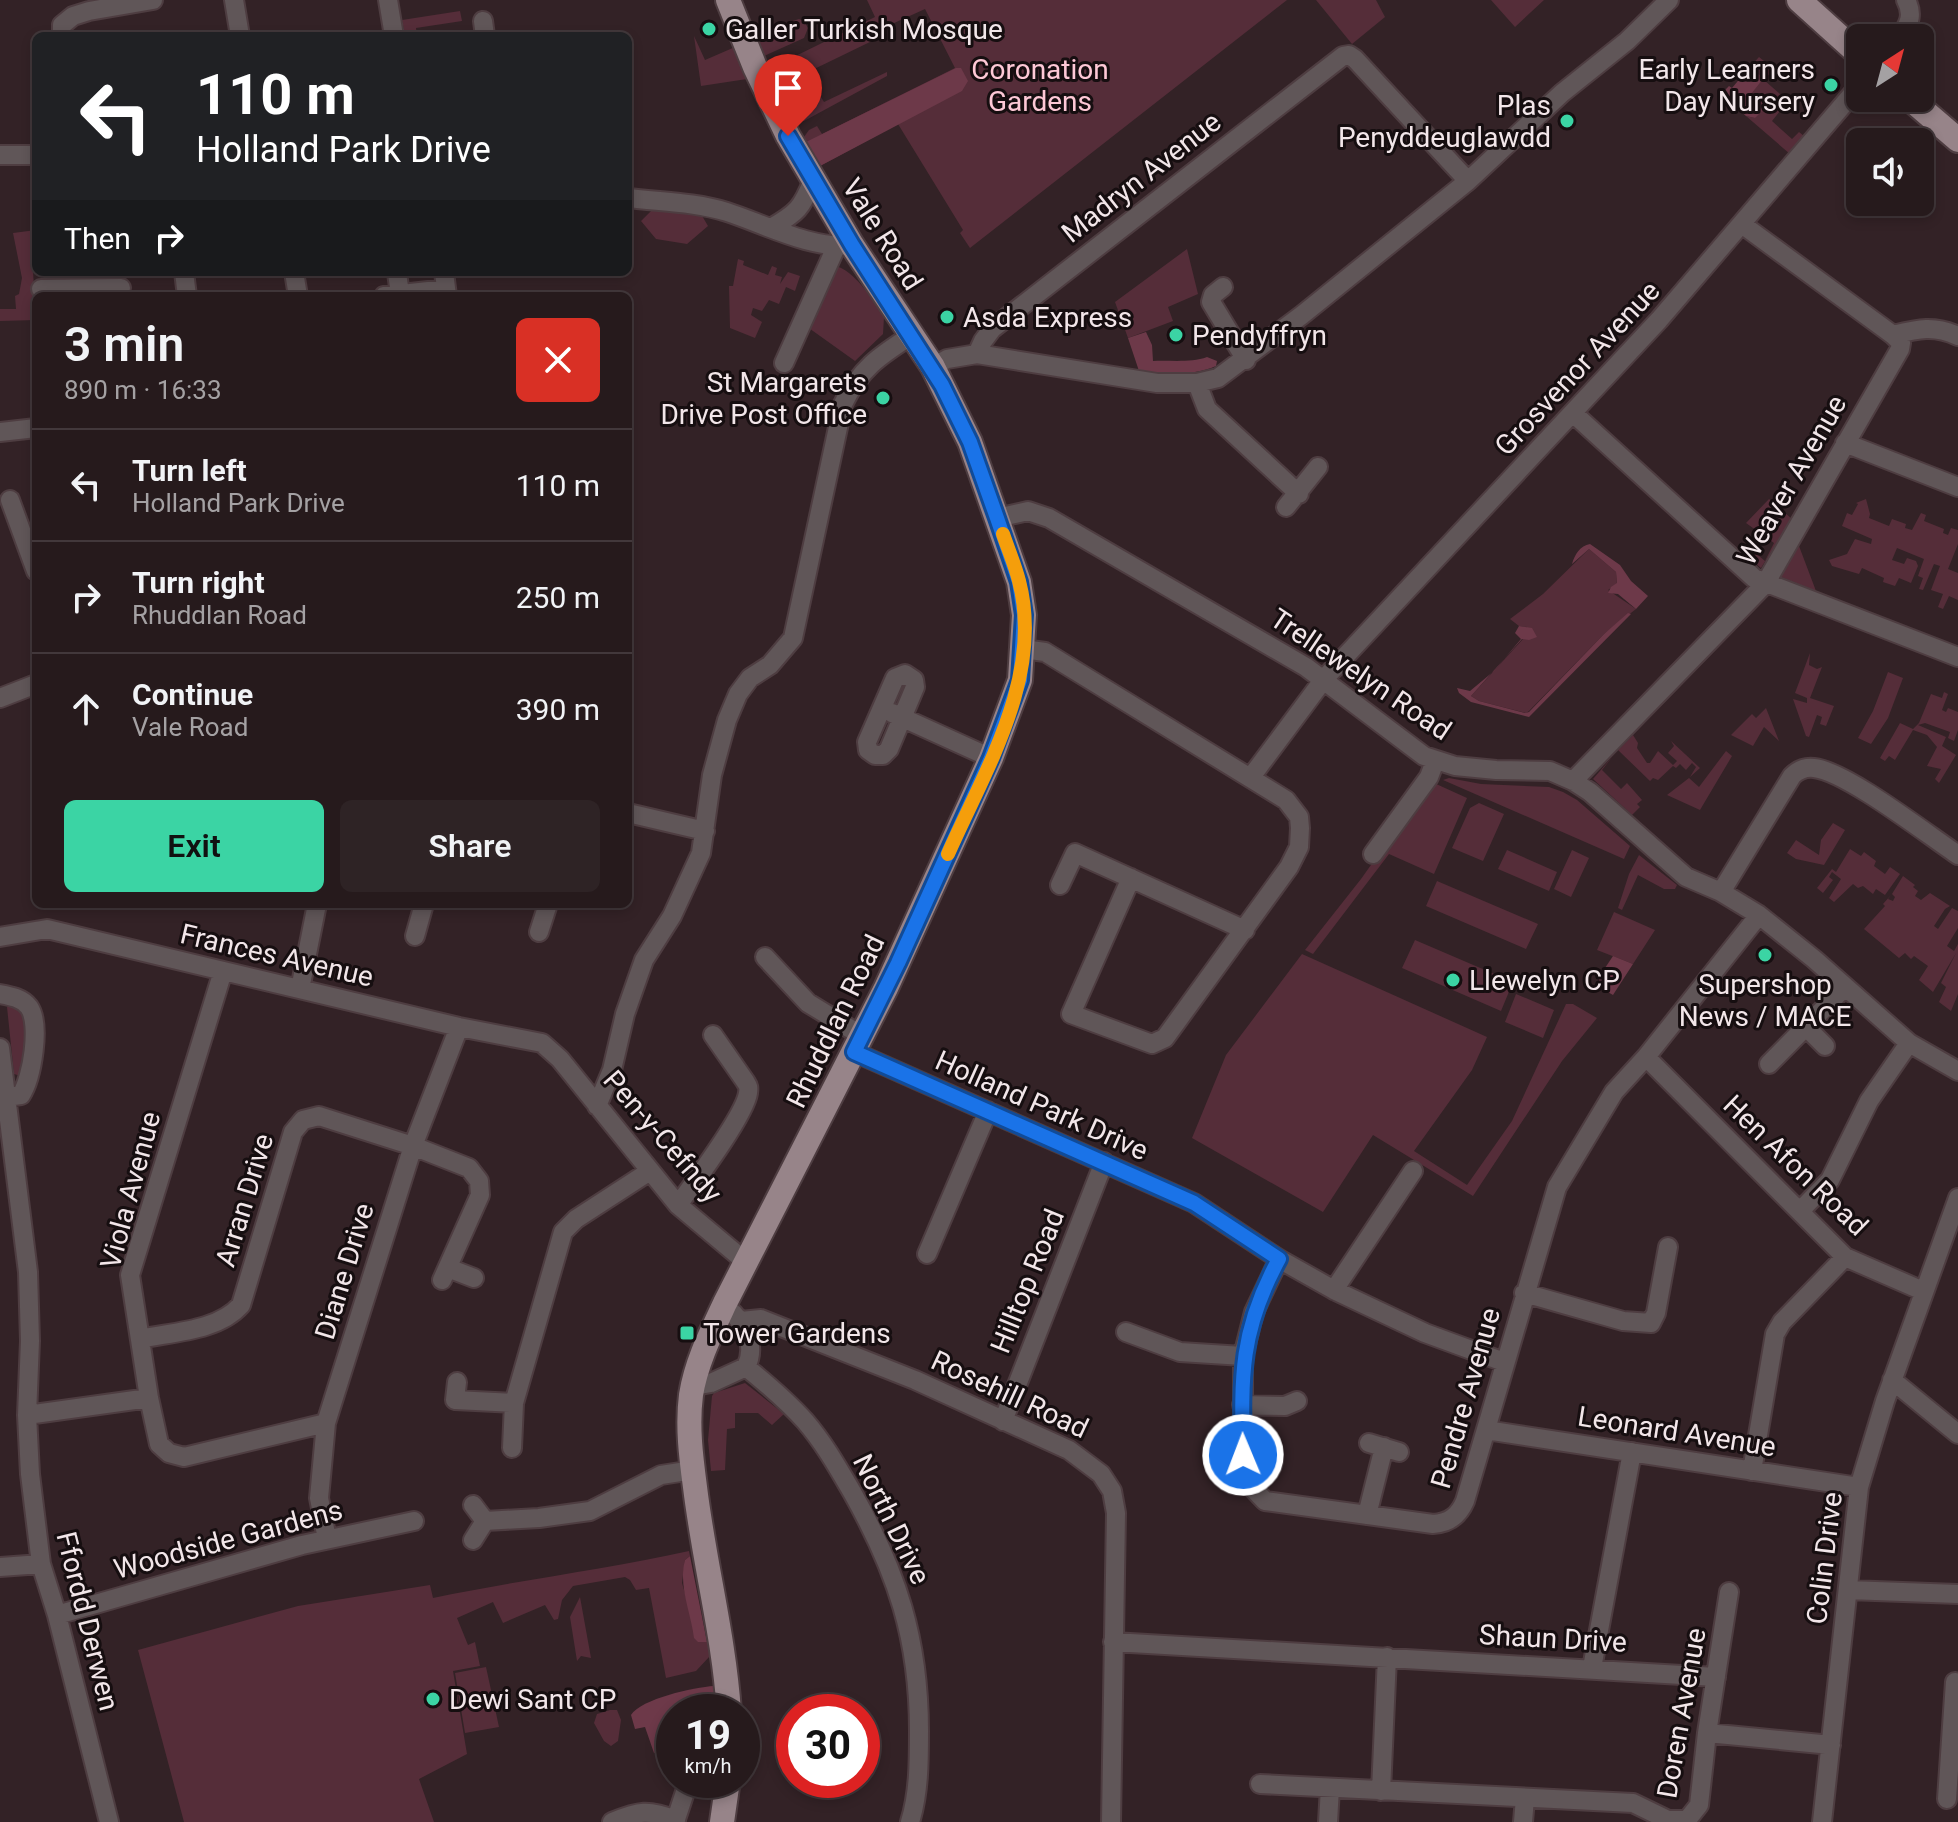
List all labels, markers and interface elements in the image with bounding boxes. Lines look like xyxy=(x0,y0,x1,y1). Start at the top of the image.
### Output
place label: Galler Turkish Mosque xyxy=(725,13,1003,46)
marker: Galler Turkish Mosque xyxy=(700,20,718,38)
north arrow xyxy=(1846,24,1934,112)
map controls xyxy=(1846,24,1934,216)
park label: Coronation Gardens xyxy=(971,53,1109,118)
place label: Early Learners Day Nursery xyxy=(1638,53,1815,118)
pin xyxy=(754,54,822,136)
text: 110 m xyxy=(196,62,355,128)
icon: left xyxy=(64,64,168,168)
icon: arrive xyxy=(766,66,810,110)
marker: Early Learners Day Nursery xyxy=(1822,76,1840,94)
place label: Plas Penyddeuglawdd xyxy=(1338,89,1551,154)
street label: Madryn Avenue xyxy=(1055,105,1227,250)
marker: Plas Penyddeuglawdd xyxy=(1558,112,1576,130)
button: sound xyxy=(1846,128,1934,216)
text: Holland Park Drive xyxy=(196,129,491,171)
street label: Vale Road xyxy=(835,172,930,296)
icon: right xyxy=(147,216,191,260)
text: Then xyxy=(64,221,131,256)
street label: Grosvenor Avenue xyxy=(1488,274,1667,462)
place label: Asda Express xyxy=(963,301,1132,334)
marker: Asda Express xyxy=(938,308,956,326)
text: 3 min xyxy=(64,316,184,373)
button: close xyxy=(516,318,600,402)
place label: Pendyffryn xyxy=(1192,319,1327,352)
marker: Pendyffryn xyxy=(1167,326,1185,344)
place label: St Margarets Drive Post Office xyxy=(660,366,867,431)
text: 890 m · 16:33 xyxy=(64,375,222,405)
marker: St Margarets Drive Post Office xyxy=(874,389,892,407)
street label: Weaver Avenue xyxy=(1730,389,1853,571)
text: Turn left xyxy=(132,453,247,488)
icon: left xyxy=(64,463,108,507)
text: 110 m xyxy=(516,468,600,503)
text: Holland Park Drive xyxy=(132,488,345,518)
text: Turn right xyxy=(132,565,265,600)
icon: right xyxy=(64,575,108,619)
text: 250 m xyxy=(516,580,600,615)
text: Rhuddlan Road xyxy=(132,600,307,630)
street label: Trellewelyn Road xyxy=(1264,602,1457,747)
text: Continue xyxy=(132,677,253,712)
icon: ahead xyxy=(64,687,108,731)
text: 390 m xyxy=(516,692,600,727)
text: Vale Road xyxy=(132,712,248,742)
button: Exit xyxy=(64,800,324,892)
button: Share xyxy=(340,800,600,892)
street label: Frances Avenue xyxy=(177,917,377,994)
street label: Rhuddlan Road xyxy=(779,929,892,1113)
marker: Supershop News / MACE xyxy=(1756,946,1774,964)
place label: Llewelyn CP xyxy=(1469,964,1620,997)
place label: Supershop News / MACE xyxy=(1679,968,1851,1033)
marker: Llewelyn CP xyxy=(1444,971,1462,989)
street label: Holland Park Drive xyxy=(930,1044,1153,1167)
street label: Pen-y-Cefndy xyxy=(596,1064,729,1209)
street label: Hen Afon Road xyxy=(1717,1088,1875,1242)
street label: Viola Avenue xyxy=(94,1108,167,1272)
street label: Arran Drive xyxy=(209,1130,280,1271)
street label: Diane Drive xyxy=(308,1199,381,1343)
street label: Hilltop Road xyxy=(984,1204,1071,1358)
street label: Pendre Avenue xyxy=(1424,1304,1507,1492)
place label: Tower Gardens xyxy=(703,1317,891,1350)
marker: Tower Gardens xyxy=(678,1324,696,1342)
street label: Rosehill Road xyxy=(926,1344,1094,1445)
street label: Leonard Avenue xyxy=(1576,1400,1778,1463)
position arrow xyxy=(1201,1413,1285,1497)
street label: North Drive xyxy=(846,1449,937,1590)
street label: Colin Drive xyxy=(1800,1490,1849,1626)
street label: Woodside Gardens xyxy=(110,1493,346,1586)
street label: Ffordd Derwen xyxy=(49,1528,126,1714)
street label: Shaun Drive xyxy=(1478,1618,1628,1659)
street label: Doren Avenue xyxy=(1650,1625,1713,1801)
place label: Dewi Sant CP xyxy=(449,1683,616,1716)
marker: Dewi Sant CP xyxy=(424,1690,442,1708)
speed limit sign: 30 xyxy=(776,1694,880,1798)
text: 19 xyxy=(685,1712,731,1759)
text: km/h xyxy=(685,1754,731,1778)

